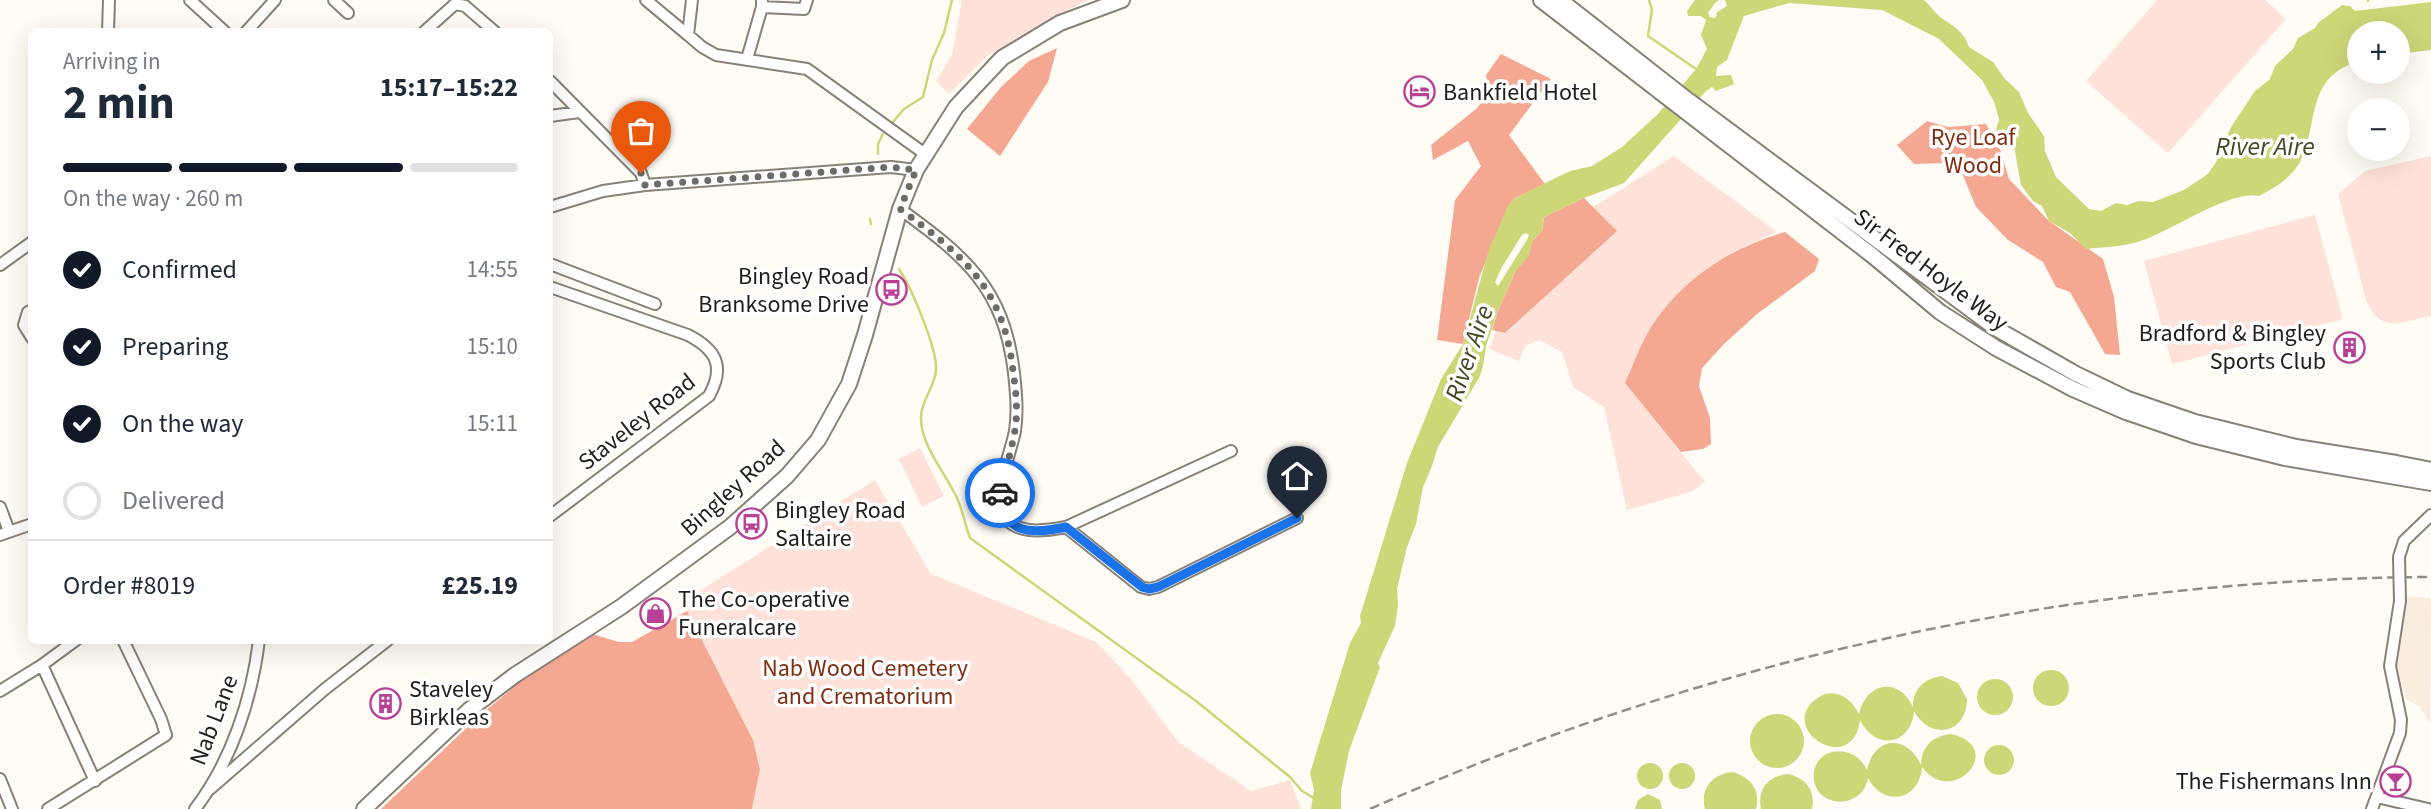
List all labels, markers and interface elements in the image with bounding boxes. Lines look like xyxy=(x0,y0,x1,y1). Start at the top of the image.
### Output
map controls xyxy=(2347,21,2410,161)
button: + xyxy=(2347,21,2410,84)
text: Arriving in xyxy=(63,45,161,78)
text: 15:17–15:22 xyxy=(380,69,518,106)
text: 2 min xyxy=(63,71,175,136)
hotel icon: Bankfield Hotel xyxy=(1403,75,1437,109)
place label: Bankfield Hotel xyxy=(1443,75,1597,110)
button: − xyxy=(2347,98,2410,161)
pin xyxy=(611,101,671,173)
icon: bag xyxy=(622,112,660,150)
park label: Rye Loaf Wood xyxy=(1931,120,2016,183)
water label: River Aire xyxy=(2215,128,2315,165)
text: On the way · 260 m xyxy=(63,182,243,215)
street label: Sir Fred Hoyle Way xyxy=(1846,200,2016,340)
icon: check xyxy=(63,251,101,289)
text: Confirmed xyxy=(122,251,237,288)
text: 14:55 xyxy=(467,253,518,286)
place label: Bingley Road Branksome Drive xyxy=(698,259,869,322)
bus stop icon: Bingley Road Branksome Drive xyxy=(875,273,909,307)
water label: River Aire xyxy=(1435,300,1503,406)
place label: Bradford & Bingley Sports Club xyxy=(2139,316,2326,379)
icon: check xyxy=(63,328,101,366)
text: Preparing xyxy=(122,328,228,365)
text: 15:10 xyxy=(467,330,518,363)
building icon: Bradford & Bingley Sports Club xyxy=(2332,330,2366,364)
street label: Staveley Road xyxy=(571,365,703,479)
icon: check xyxy=(63,405,101,443)
text: On the way xyxy=(122,405,243,442)
text: 15:11 xyxy=(467,407,518,440)
street label: Bingley Road xyxy=(673,431,793,545)
pin xyxy=(1267,446,1327,518)
icon: home xyxy=(1278,457,1316,495)
courier xyxy=(965,458,1035,528)
icon: car xyxy=(981,474,1019,512)
text: Delivered xyxy=(122,482,225,519)
place label: Bingley Road Saltaire xyxy=(775,493,906,556)
bus stop icon: Bingley Road Saltaire xyxy=(735,507,769,541)
text: Order #8019 xyxy=(63,567,195,604)
text: £25.19 xyxy=(442,567,518,604)
place label: The Co-operative Funeralcare xyxy=(678,582,850,645)
shop icon: The Co-operative Funeralcare xyxy=(638,596,672,630)
park label: Nab Wood Cemetery and Crematorium xyxy=(762,651,968,714)
street label: Nab Lane xyxy=(181,670,247,770)
place label: Staveley Birkleas xyxy=(409,672,493,735)
building icon: Staveley Birkleas xyxy=(369,686,403,720)
place label: The Fishermans Inn xyxy=(2176,764,2372,799)
bar icon: The Fishermans Inn xyxy=(2378,764,2412,798)

